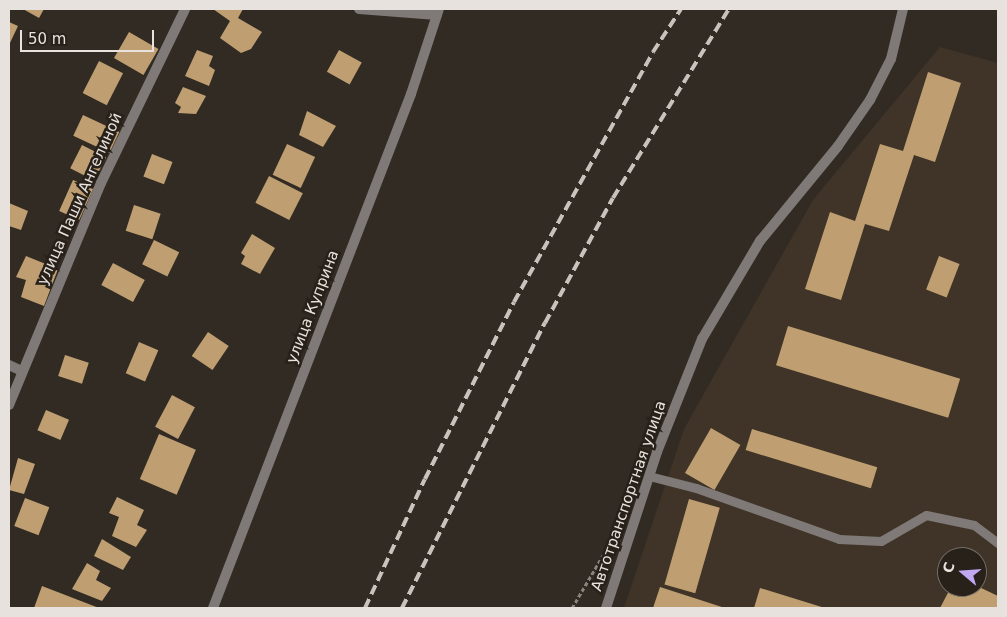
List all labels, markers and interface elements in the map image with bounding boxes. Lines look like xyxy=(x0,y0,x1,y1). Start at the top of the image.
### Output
scale bar xyxy=(22,20,156,52)
text: 50 m xyxy=(28,30,66,48)
street label: улица Паши Ангелиной xyxy=(34,110,126,288)
street label: улица Куприна xyxy=(283,248,343,366)
street label: Автотранспортная улица xyxy=(588,398,670,594)
north arrow xyxy=(937,547,987,597)
text: С xyxy=(939,560,958,575)

